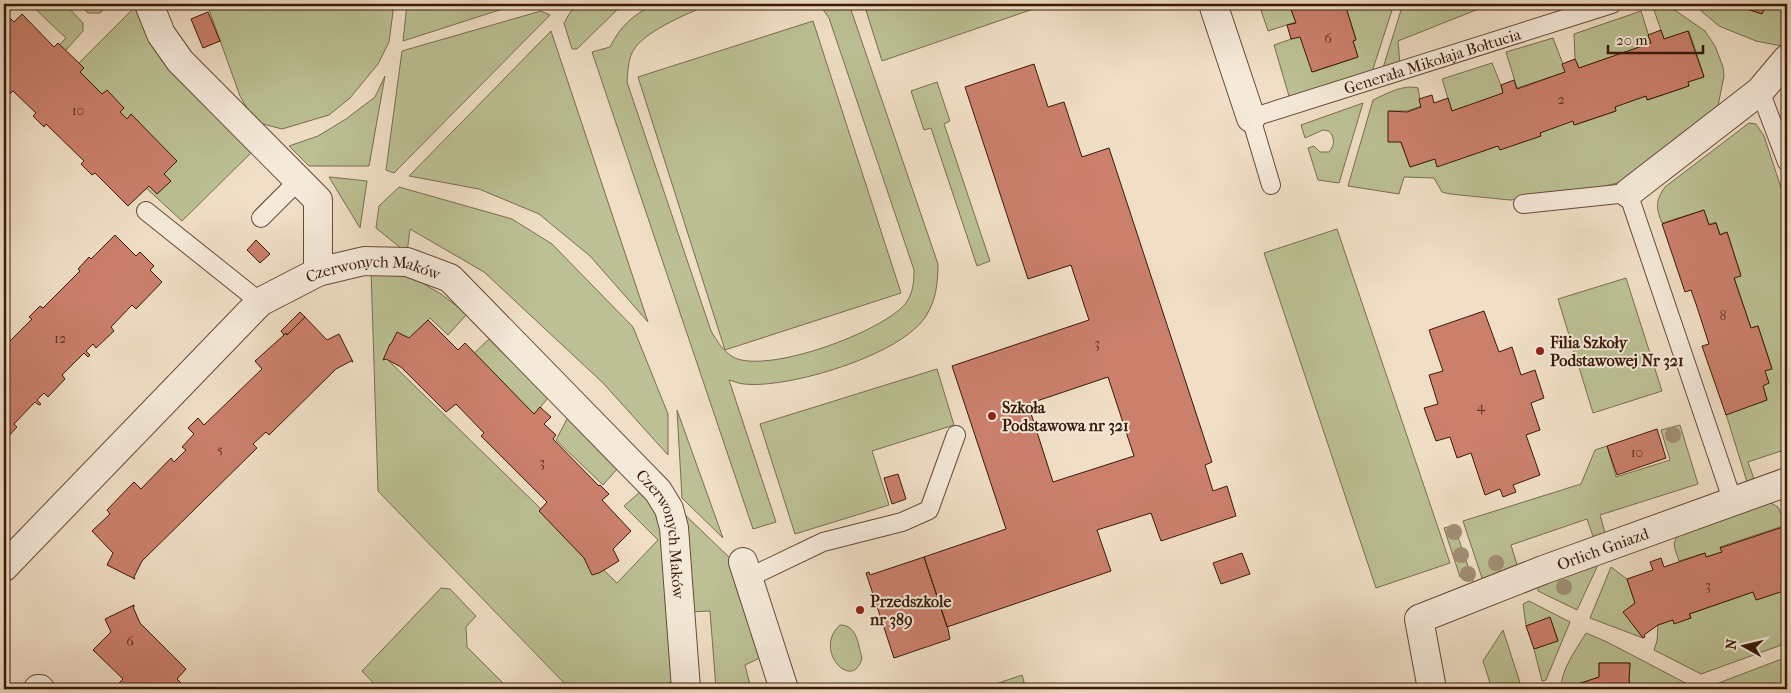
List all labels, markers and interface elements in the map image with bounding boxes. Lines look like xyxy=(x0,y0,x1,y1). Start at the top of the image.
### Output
scale bar xyxy=(1608,22,1704,54)
street label: Generała Mikołaja Bołtucia xyxy=(1341,24,1524,98)
house number: 6 xyxy=(1324,30,1332,47)
text: 20 m xyxy=(1616,31,1648,49)
house number: 2 xyxy=(1557,91,1565,108)
house number: 10 xyxy=(72,102,84,119)
street label: Czerwonych Maków xyxy=(302,251,444,286)
house number: 8 xyxy=(1719,307,1727,324)
house number: 12 xyxy=(54,330,66,347)
place label: Filia Szkoły Podstawowej Nr 321 xyxy=(1549,333,1684,371)
house number: 3 xyxy=(1094,335,1100,352)
marker: Filia Szkoły Podstawowej Nr 321 xyxy=(1534,345,1546,357)
place label: Szkoła Podstawowa nr 321 xyxy=(1002,398,1129,436)
house number: 4 xyxy=(1477,398,1486,415)
marker: Szkoła Podstawowa nr 321 xyxy=(986,410,998,422)
house number: 5 xyxy=(217,441,223,458)
house number: 10 xyxy=(1631,444,1643,461)
house number: 3 xyxy=(539,454,545,471)
street label: Czerwonych Maków xyxy=(632,465,689,600)
street label: Orlich Gniazd xyxy=(1554,523,1652,574)
house number: 3 xyxy=(1705,577,1711,594)
place label: Przedszkole nr 389 xyxy=(869,592,951,630)
marker: Przedszkole nr 389 xyxy=(854,604,866,616)
north arrow xyxy=(1718,620,1768,670)
house number: 6 xyxy=(126,633,134,650)
text: N xyxy=(1722,637,1741,651)

